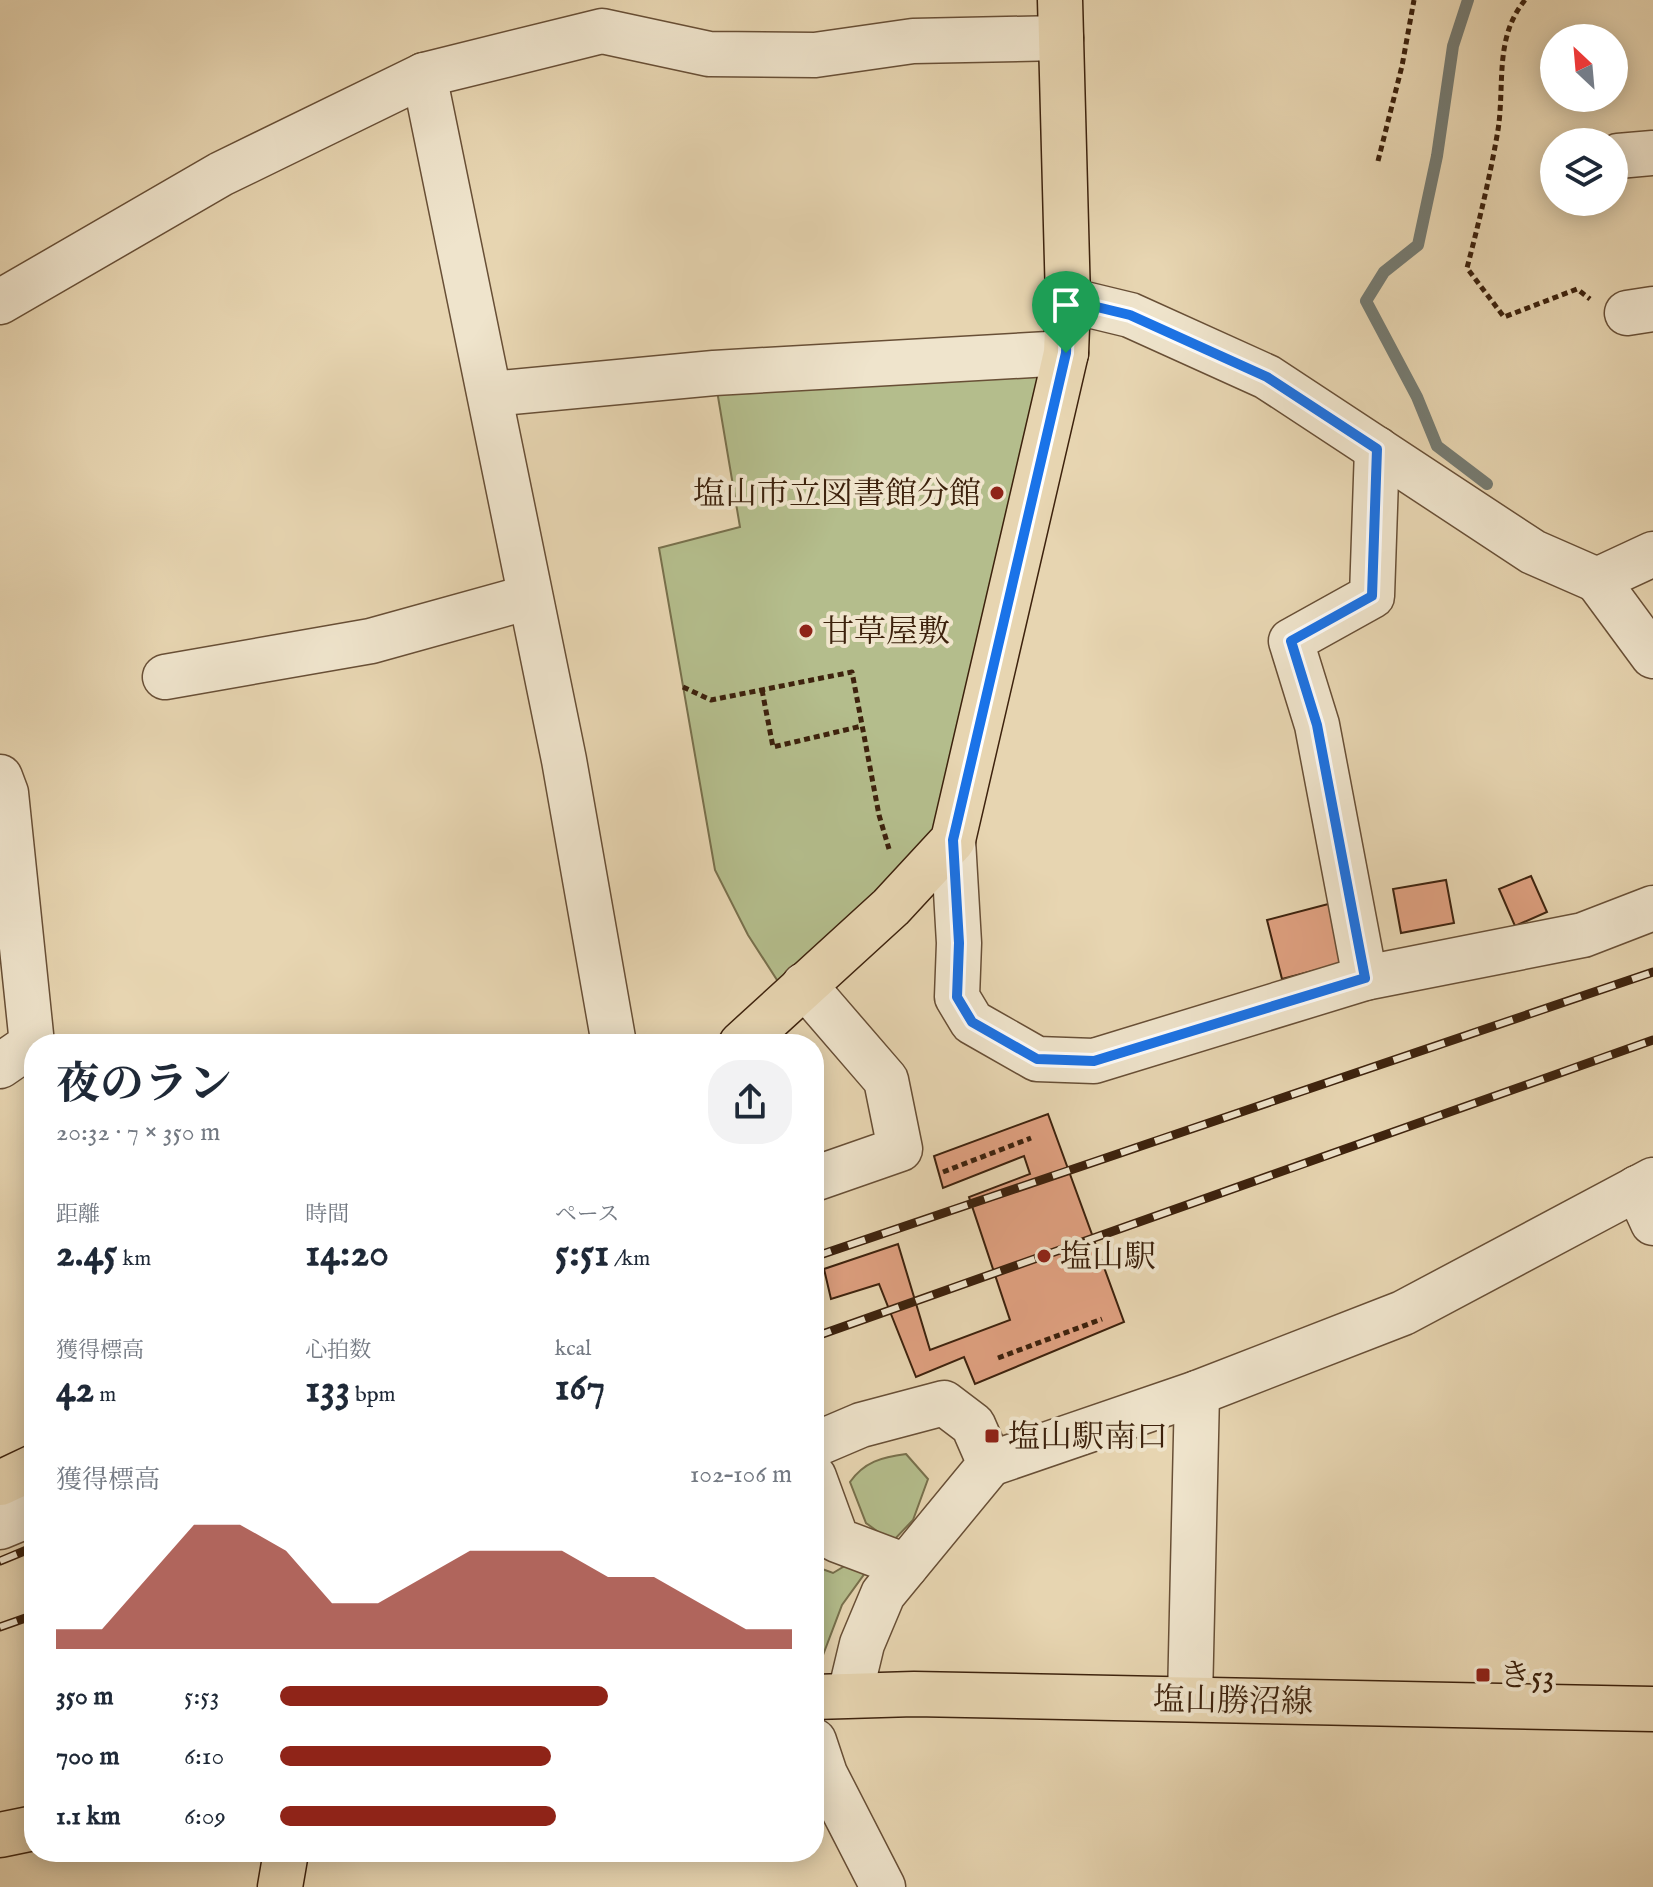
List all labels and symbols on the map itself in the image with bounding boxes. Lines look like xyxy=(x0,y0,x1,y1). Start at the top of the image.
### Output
north arrow xyxy=(1540,24,1628,112)
pin xyxy=(1032,271,1100,353)
place label: 塩山市立図書館分館 xyxy=(693,475,981,516)
marker: 塩山市立図書館分館 xyxy=(988,484,1006,502)
place label: 甘草屋敷 xyxy=(822,613,950,654)
marker: 甘草屋敷 xyxy=(797,622,815,640)
place label: 塩山駅 xyxy=(1060,1238,1156,1279)
marker: 塩山駅 xyxy=(1035,1247,1053,1265)
place label: 塩山駅南口 xyxy=(1008,1418,1168,1459)
marker: 塩山駅南口 xyxy=(983,1427,1001,1445)
place label: き53 xyxy=(1499,1657,1555,1698)
marker: き53 xyxy=(1474,1666,1492,1684)
street label: 塩山勝沼線 xyxy=(1153,1681,1313,1724)

